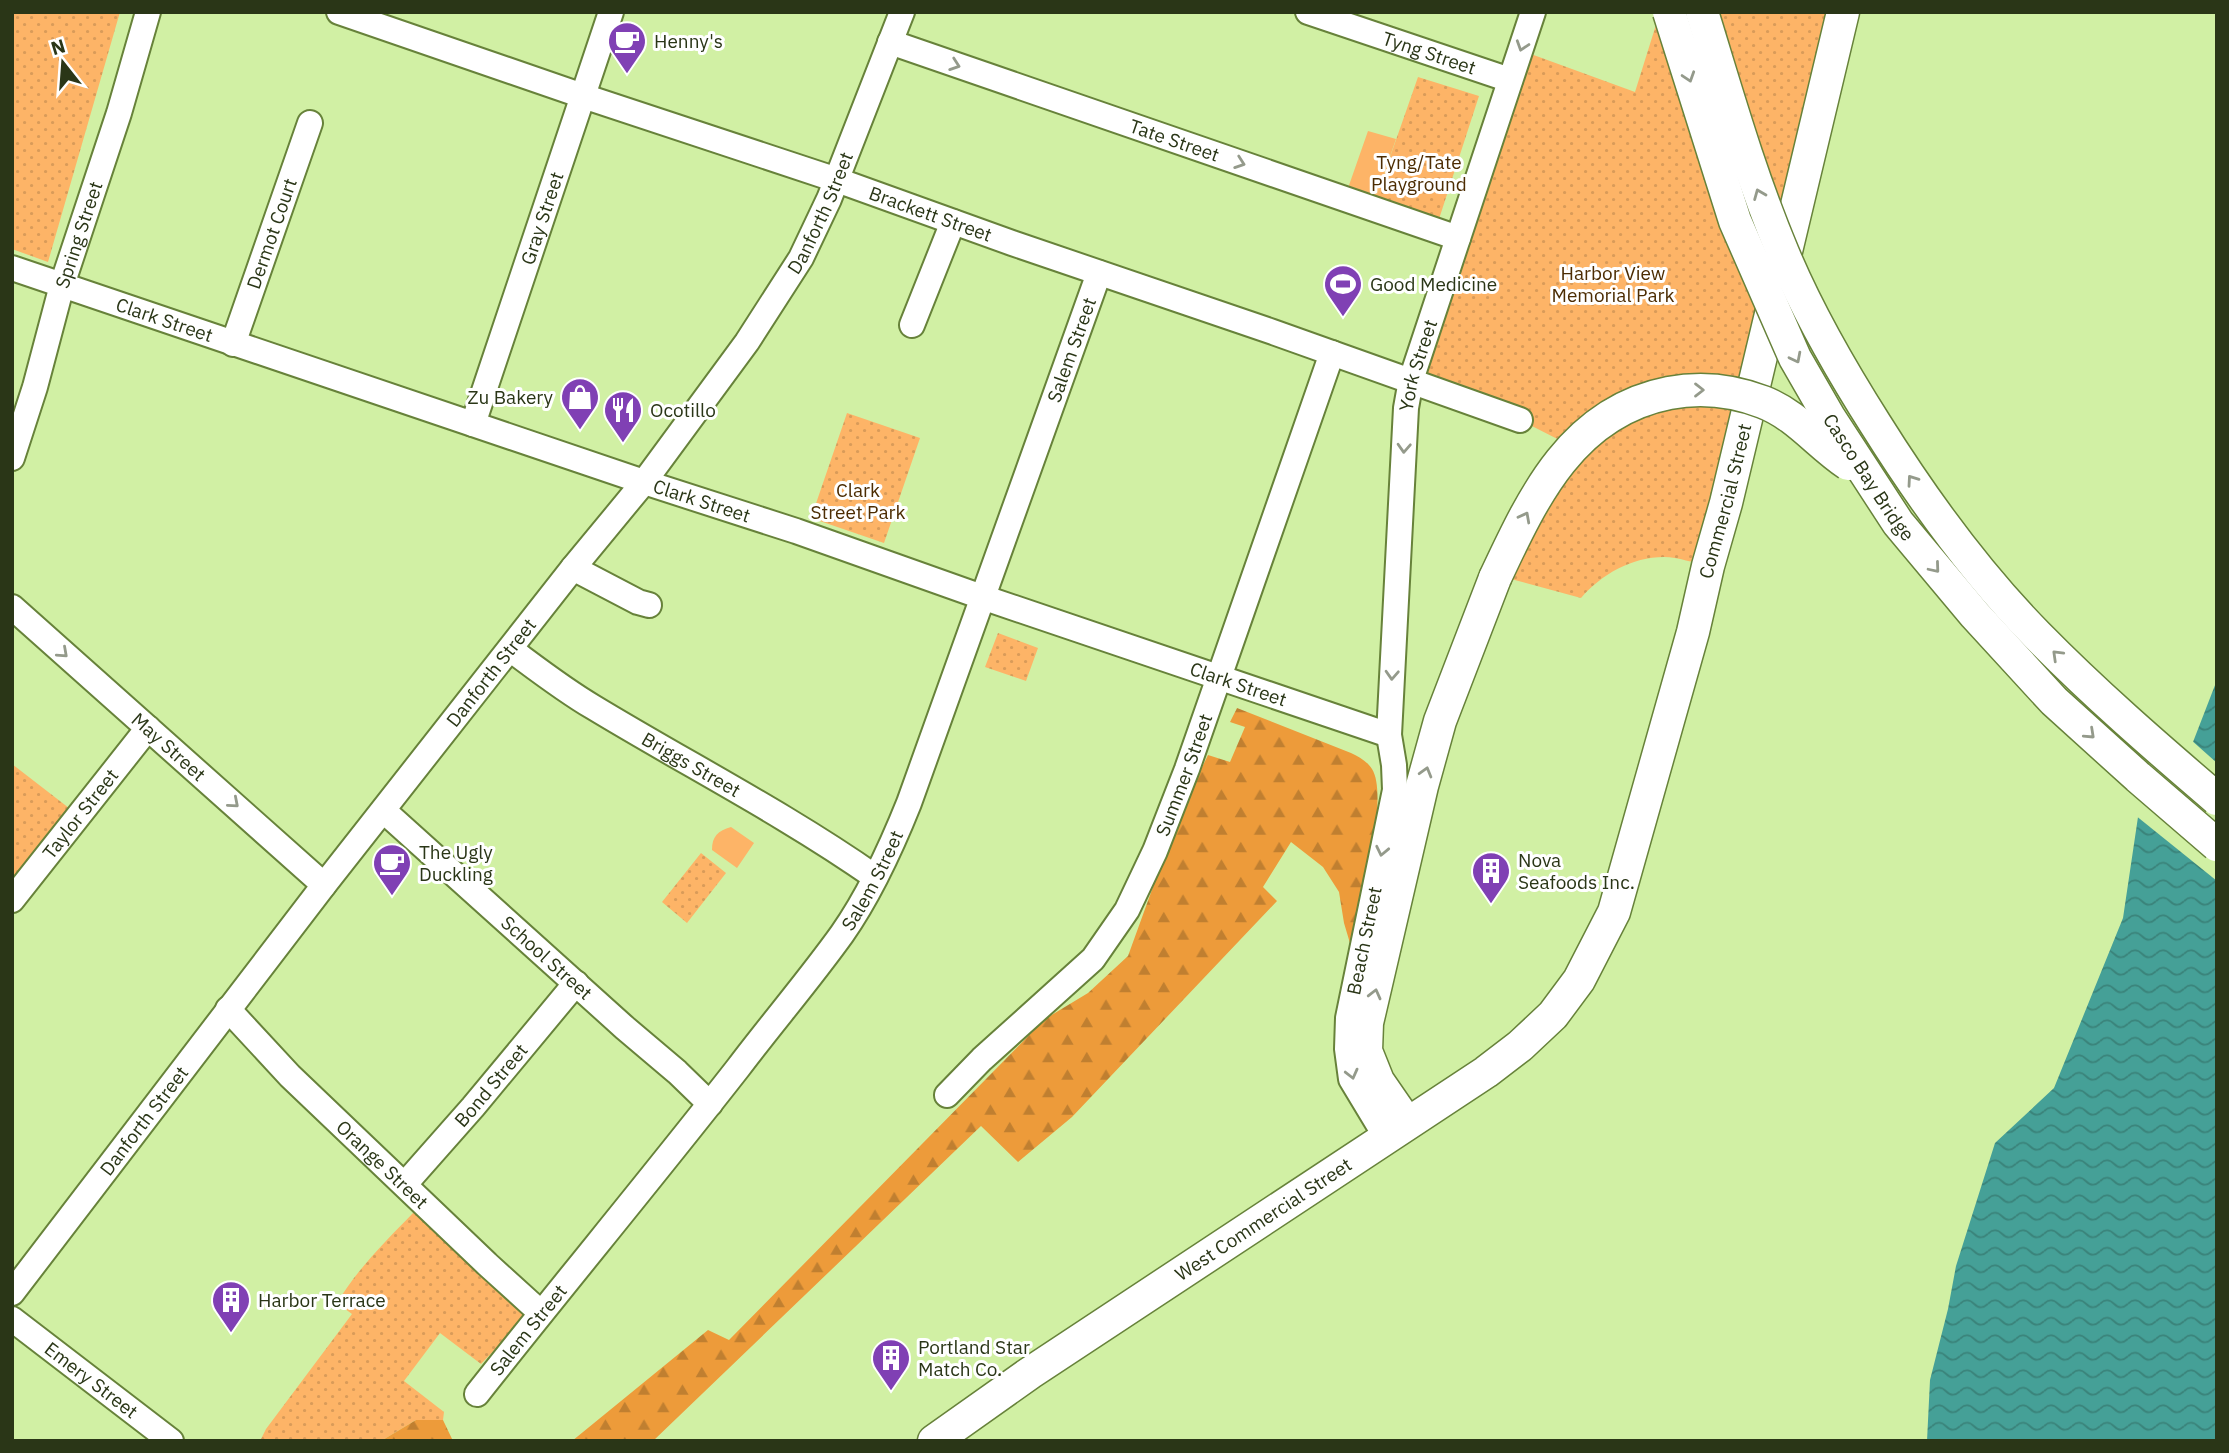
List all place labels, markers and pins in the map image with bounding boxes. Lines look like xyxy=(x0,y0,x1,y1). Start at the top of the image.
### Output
cafe icon: Henny's xyxy=(606,20,648,75)
place label: Henny's xyxy=(654,29,723,53)
sports icon: Good Medicine xyxy=(1322,263,1364,318)
place label: Good Medicine xyxy=(1370,272,1497,296)
shop icon: Zu Bakery xyxy=(559,376,601,431)
place label: Zu Bakery xyxy=(467,385,554,409)
restaurant icon: Ocotillo xyxy=(602,389,644,444)
place label: Ocotillo xyxy=(650,398,716,422)
place label: The Ugly Duckling xyxy=(419,840,493,886)
cafe icon: The Ugly Duckling xyxy=(371,842,413,897)
place label: Nova Seafoods Inc. xyxy=(1518,848,1635,894)
building icon: Nova Seafoods Inc. xyxy=(1470,850,1512,905)
building icon: Harbor Terrace xyxy=(210,1279,252,1334)
place label: Harbor Terrace xyxy=(258,1288,386,1312)
place label: Portland Star Match Co. xyxy=(918,1335,1030,1381)
building icon: Portland Star Match Co. xyxy=(870,1337,912,1392)

